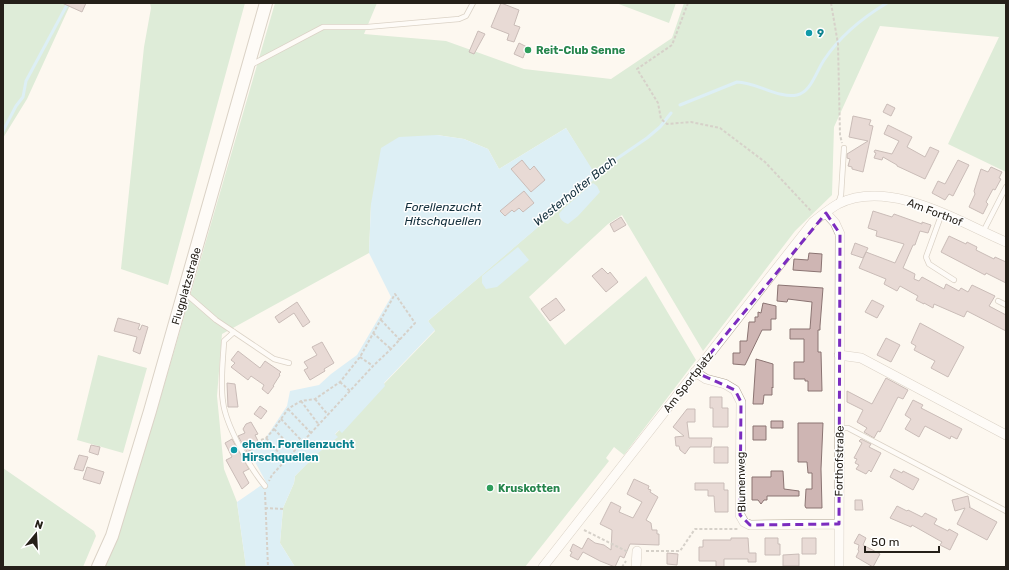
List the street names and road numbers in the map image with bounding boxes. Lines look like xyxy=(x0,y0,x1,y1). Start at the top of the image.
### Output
street label: Am Forthof xyxy=(905,196,965,229)
street label: Flugplatzstraße xyxy=(169,246,204,326)
street label: Am Sportplatz xyxy=(661,349,716,415)
street label: Forthofstraße xyxy=(832,425,847,497)
street label: Blumenweg xyxy=(734,452,749,512)

